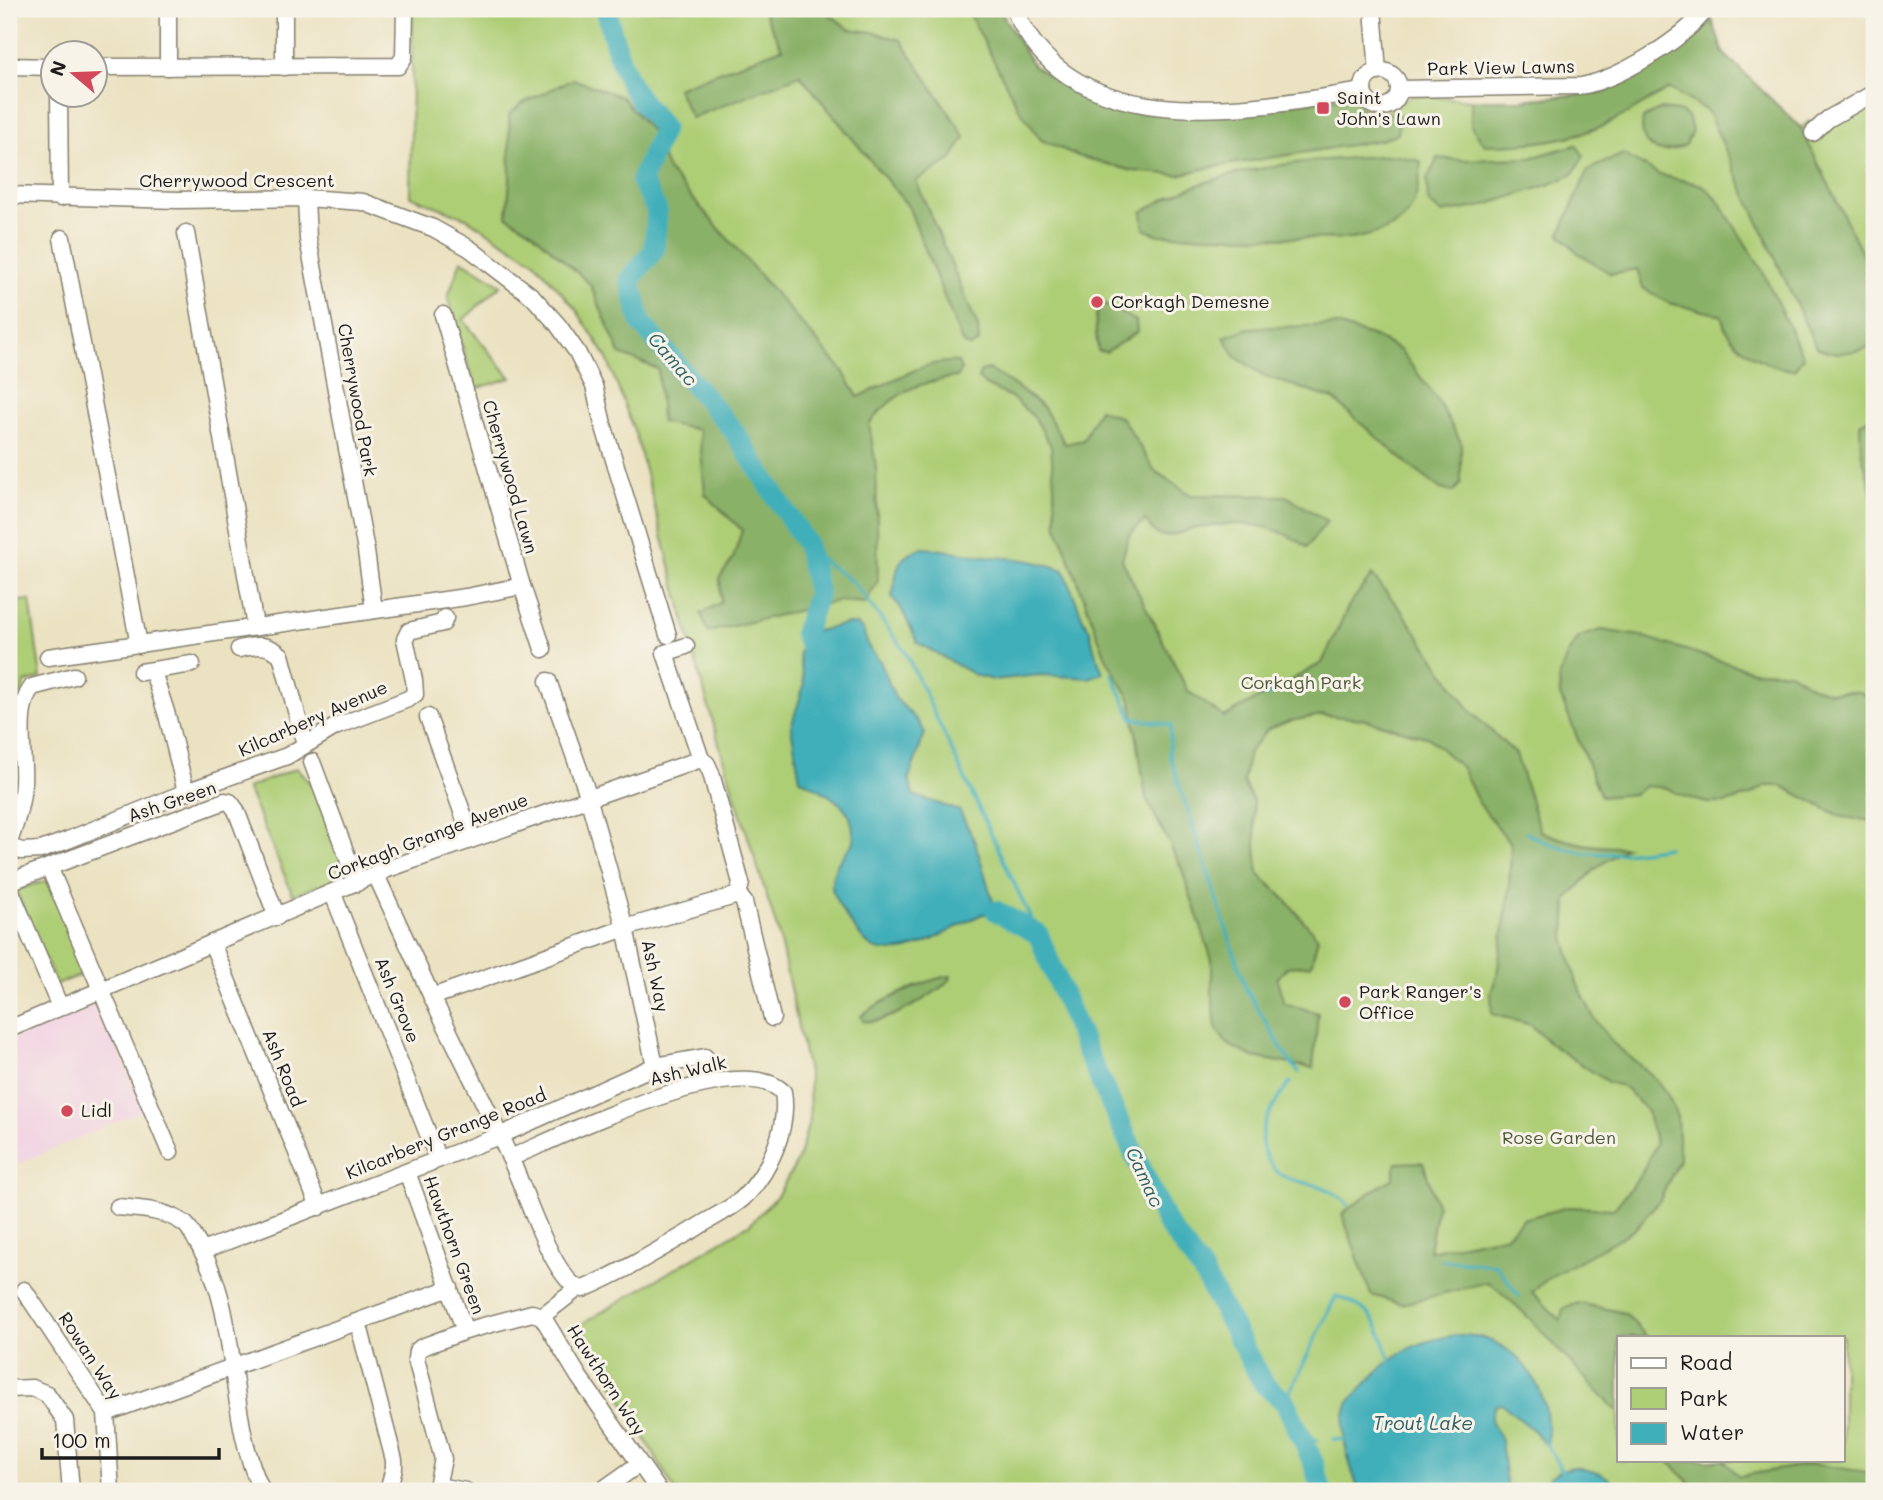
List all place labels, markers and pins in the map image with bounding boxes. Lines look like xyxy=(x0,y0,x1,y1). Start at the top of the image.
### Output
place label: Saint John's Lawn xyxy=(1337,85,1441,130)
marker: Saint John's Lawn xyxy=(1315,100,1331,116)
place label: Corkagh Demesne xyxy=(1111,289,1270,313)
marker: Corkagh Demesne xyxy=(1089,294,1105,310)
place label: Park Ranger's Office xyxy=(1359,979,1482,1024)
marker: Park Ranger's Office xyxy=(1337,994,1353,1010)
place label: Lidl xyxy=(81,1098,112,1122)
marker: Lidl xyxy=(59,1103,75,1119)

